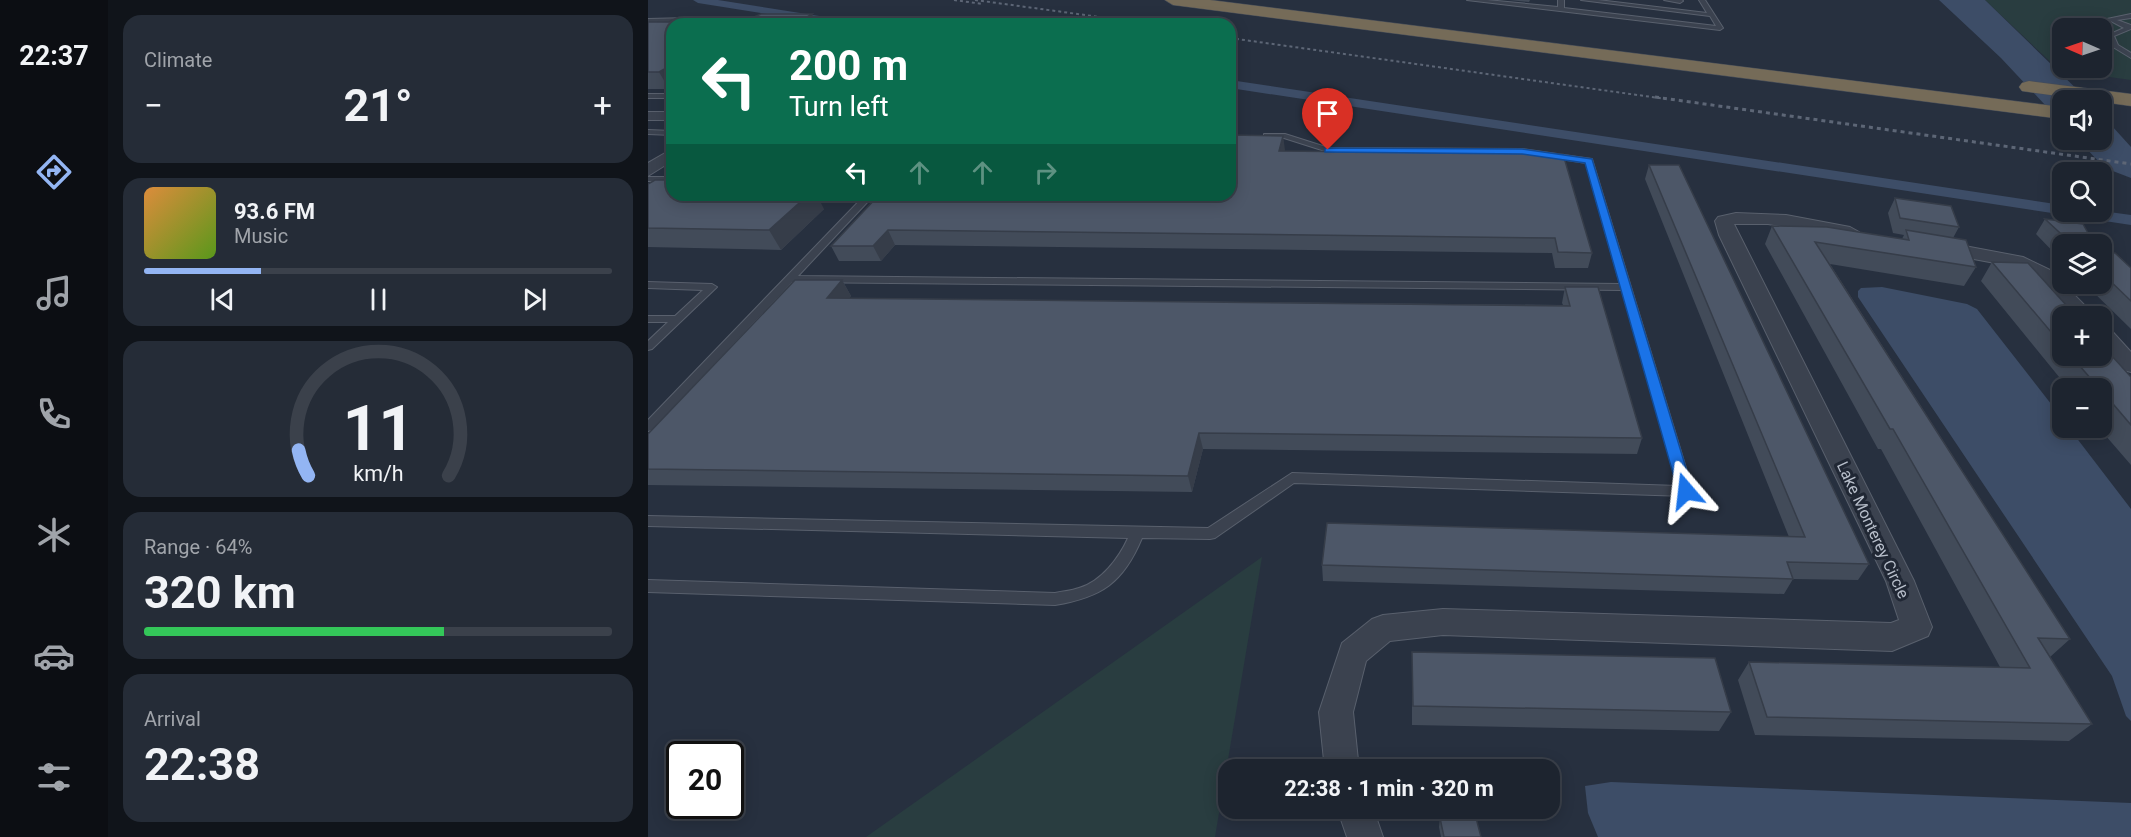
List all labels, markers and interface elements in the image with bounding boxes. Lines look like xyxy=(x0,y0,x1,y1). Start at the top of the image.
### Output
north arrow xyxy=(2052,18,2112,78)
map controls xyxy=(2052,18,2112,438)
text: 22:37 xyxy=(19,40,89,72)
text: 200 m xyxy=(789,41,908,90)
icon: left xyxy=(690,42,768,120)
text: Climate xyxy=(144,48,212,72)
text: 21° xyxy=(343,79,413,132)
text: − xyxy=(144,86,163,125)
text: + xyxy=(593,86,612,125)
pin xyxy=(1302,88,1353,150)
button: sound xyxy=(2052,90,2112,150)
text: Turn left xyxy=(789,91,889,123)
icon: arrive xyxy=(1311,97,1344,130)
icon: directions xyxy=(33,151,75,193)
icon: left xyxy=(840,156,873,189)
icon: ahead xyxy=(903,156,936,189)
icon: ahead xyxy=(966,156,999,189)
icon: right xyxy=(1029,156,1062,189)
button: search xyxy=(2052,162,2112,222)
text: 93.6 FM xyxy=(234,199,315,224)
text: Music xyxy=(234,224,288,248)
button: layers xyxy=(2052,234,2112,294)
icon: music xyxy=(33,272,75,314)
icon: previous xyxy=(206,283,239,316)
icon: pause xyxy=(362,283,395,316)
icon: next xyxy=(518,283,551,316)
button: + xyxy=(2052,306,2112,366)
button: − xyxy=(2052,378,2112,438)
text: 11 xyxy=(342,392,414,465)
icon: phone xyxy=(33,393,75,435)
position arrow xyxy=(1654,459,1718,523)
street label: Lake Monterey Circle xyxy=(1833,459,1913,601)
text: km/h xyxy=(353,461,403,486)
icon: climate xyxy=(33,514,75,556)
text: Range · 64% xyxy=(144,535,252,559)
text: 320 km xyxy=(144,566,296,619)
icon: car xyxy=(33,635,75,677)
text: Arrival xyxy=(144,707,201,731)
text: 22:38 xyxy=(144,738,260,791)
speed limit sign: 20 xyxy=(666,741,744,819)
icon: filters xyxy=(33,756,75,798)
text: 22:38 · 1 min · 320 m xyxy=(1284,776,1494,801)

